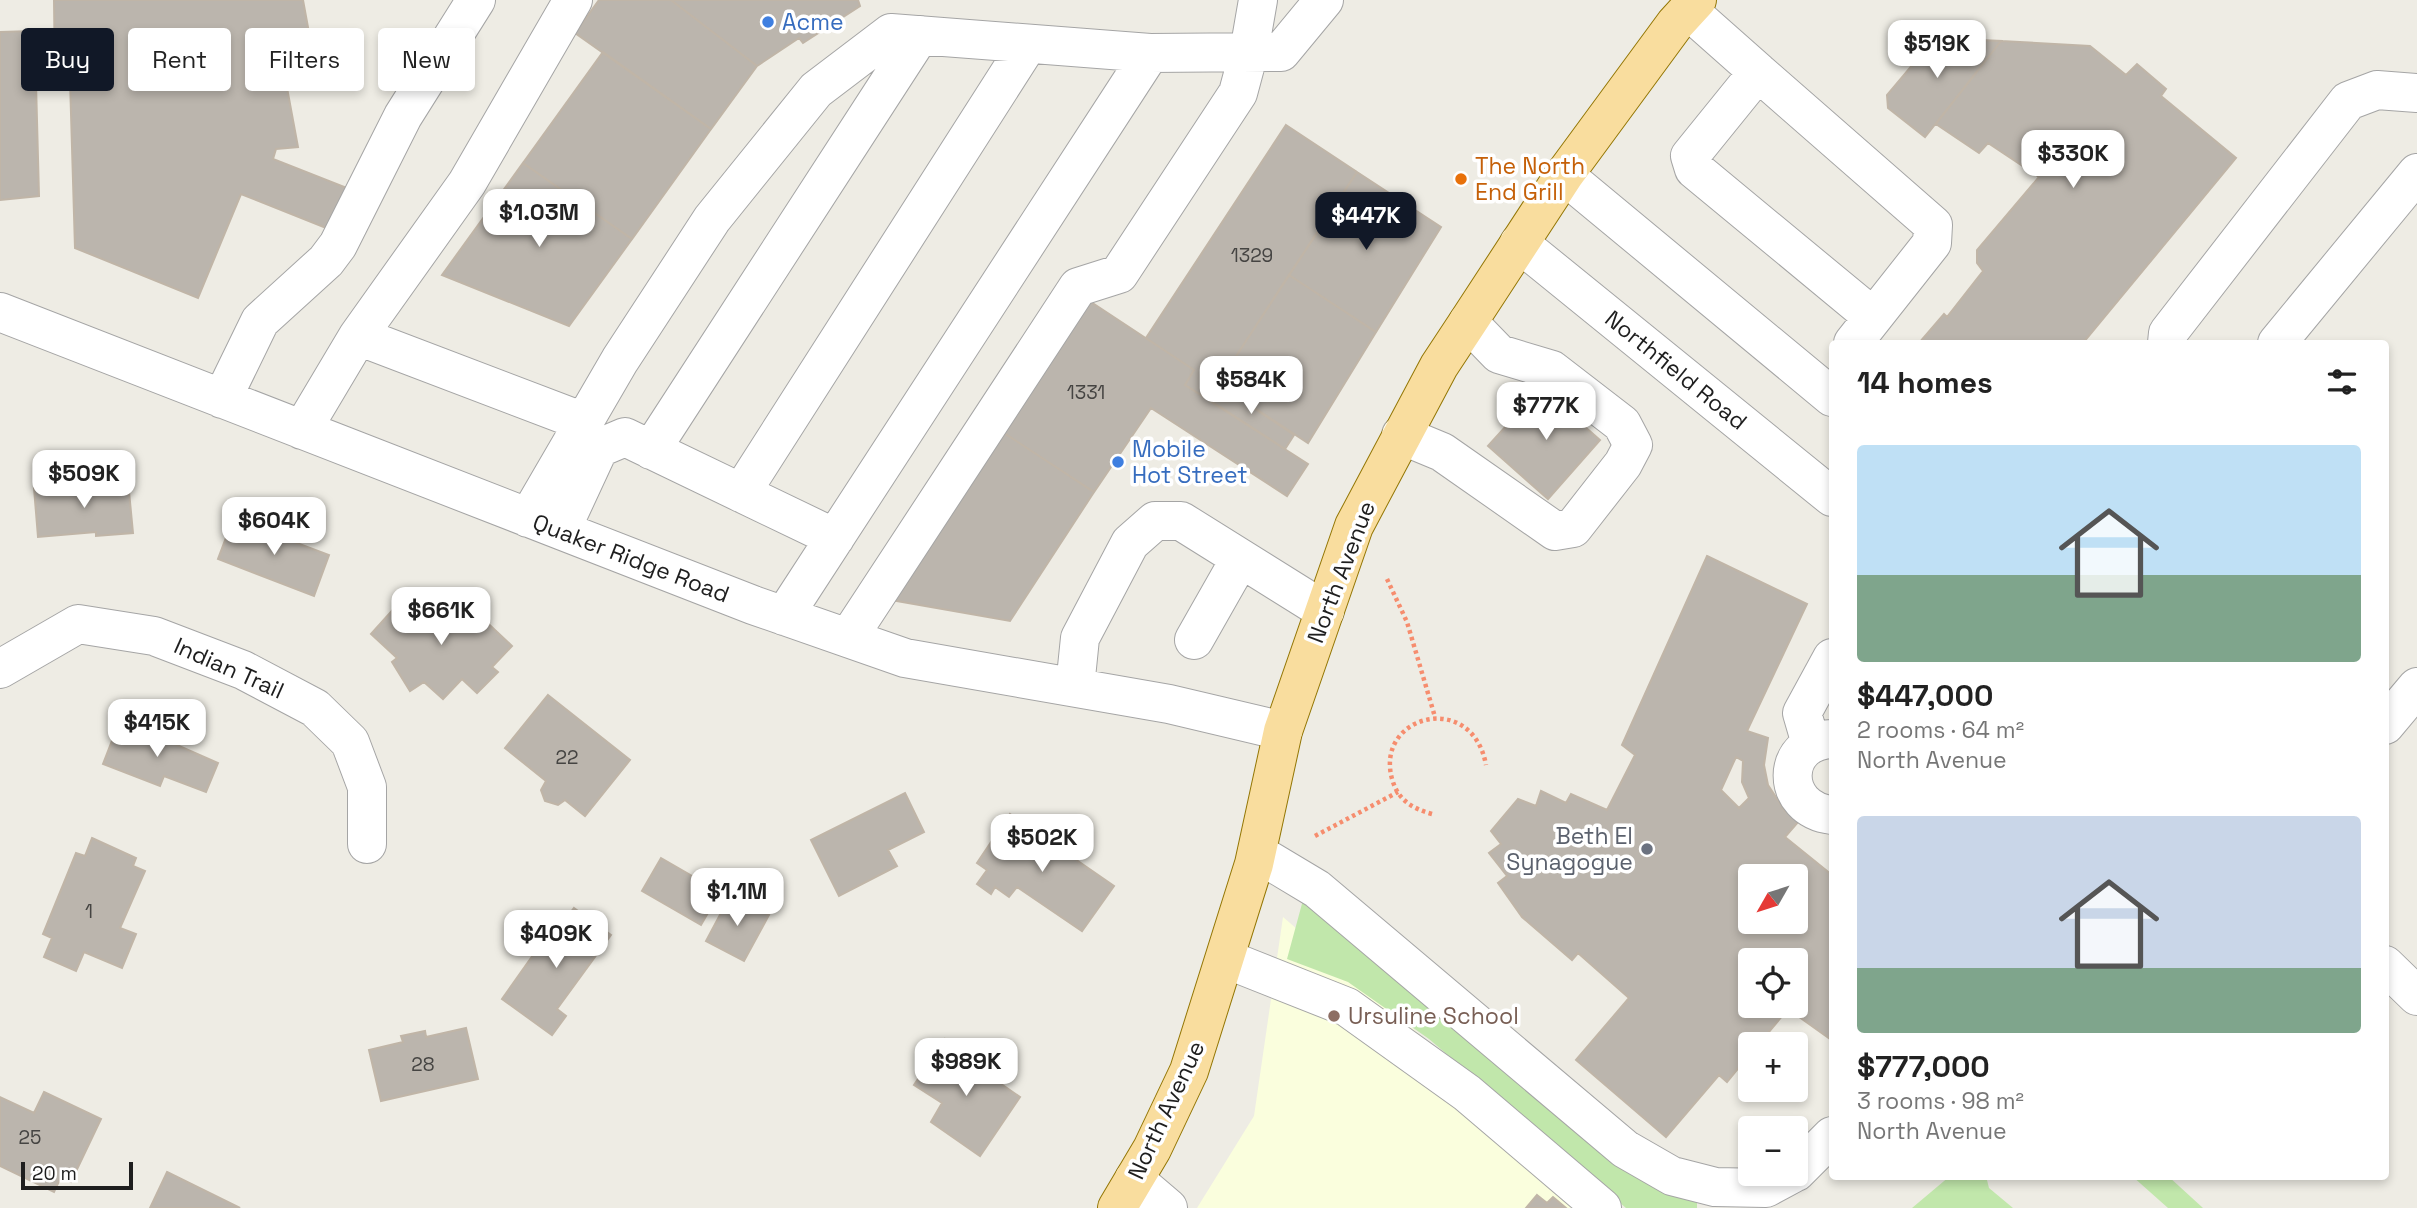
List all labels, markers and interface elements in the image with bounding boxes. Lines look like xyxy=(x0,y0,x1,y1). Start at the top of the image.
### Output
place label: Acme xyxy=(782,7,844,37)
marker: Acme xyxy=(760,14,776,30)
pin: $519K xyxy=(1888,20,1986,80)
chip: Buy xyxy=(21,28,114,91)
chip: Rent xyxy=(128,28,231,91)
chip: Filters xyxy=(245,28,364,91)
chip: New xyxy=(378,28,475,91)
text: $519K xyxy=(1904,28,1970,58)
pin: $330K xyxy=(2024,130,2122,190)
text: $330K xyxy=(2037,138,2109,168)
place label: The North End Grill xyxy=(1475,151,1585,207)
marker: The North End Grill xyxy=(1453,171,1469,187)
pin: $1.03M xyxy=(482,190,596,249)
pin: $447K xyxy=(1317,192,1415,252)
text: $1.03M xyxy=(499,197,579,227)
text: $447K xyxy=(1331,200,1401,230)
house number: 1329 xyxy=(1231,243,1273,268)
street label: Northfield Road xyxy=(1599,304,1753,436)
pin: $584K xyxy=(1202,356,1300,416)
text: 14 homes xyxy=(1857,363,1993,402)
icon: filters xyxy=(2323,363,2361,401)
text: $584K xyxy=(1216,364,1286,394)
house number: 1331 xyxy=(1067,380,1105,405)
pin: $777K xyxy=(1497,382,1595,442)
text: $777K xyxy=(1513,390,1579,420)
place label: Mobile Hot Street xyxy=(1132,434,1248,490)
pin: $509K xyxy=(35,450,133,510)
marker: Mobile Hot Street xyxy=(1110,454,1126,470)
text: $509K xyxy=(48,458,120,488)
icon: home xyxy=(2046,490,2172,616)
street label: North Avenue xyxy=(1300,497,1382,647)
pin: $604K xyxy=(225,498,323,557)
text: $604K xyxy=(238,505,310,535)
street label: Quaker Ridge Road xyxy=(528,507,734,609)
pin: $661K xyxy=(392,588,490,647)
text: $661K xyxy=(407,595,475,625)
street label: Indian Trail xyxy=(169,630,289,706)
text: $447,000 xyxy=(1857,676,1993,715)
pin: $415K xyxy=(108,700,206,759)
text: $415K xyxy=(124,707,190,737)
text: 2 rooms · 64 m² xyxy=(1857,715,2024,745)
house number: 22 xyxy=(556,745,578,770)
text: North Avenue xyxy=(1857,745,2007,775)
pin: $502K xyxy=(993,814,1091,874)
place label: Beth El Synagogue xyxy=(1506,821,1633,877)
text: $502K xyxy=(1007,822,1077,852)
marker: Beth El Synagogue xyxy=(1639,841,1655,857)
icon: home xyxy=(2046,861,2172,987)
north arrow xyxy=(1738,864,1808,934)
map controls xyxy=(1738,864,1808,1186)
pin: $1.1M xyxy=(688,869,786,928)
text: $1.1M xyxy=(707,876,767,906)
house number: 1 xyxy=(85,899,93,924)
pin: $409K xyxy=(507,911,605,970)
text: $409K xyxy=(520,918,592,948)
button: locate xyxy=(1738,948,1808,1018)
place label: Ursuline School xyxy=(1348,1001,1519,1031)
marker: Ursuline School xyxy=(1326,1008,1342,1024)
button: + xyxy=(1738,1032,1808,1102)
street label: North Avenue xyxy=(1121,1036,1211,1184)
pin: $989K xyxy=(917,1038,1015,1098)
text: $989K xyxy=(931,1046,1001,1076)
text: $777,000 xyxy=(1857,1047,1990,1086)
house number: 28 xyxy=(411,1052,435,1077)
text: 3 rooms · 98 m² xyxy=(1857,1086,2024,1116)
button: − xyxy=(1738,1116,1808,1186)
text: North Avenue xyxy=(1857,1116,2007,1146)
house number: 25 xyxy=(19,1125,41,1150)
scale bar xyxy=(21,1159,133,1191)
text: 20 m xyxy=(32,1161,77,1186)

